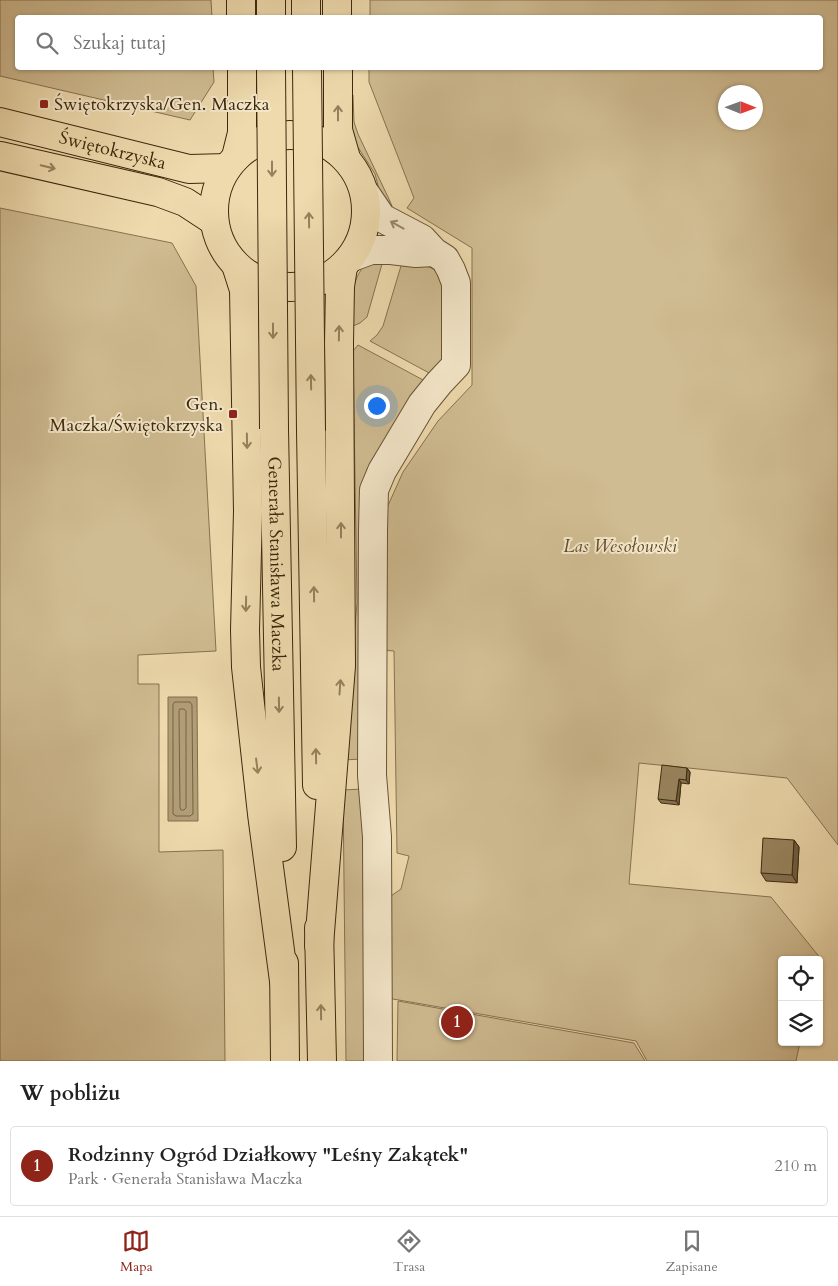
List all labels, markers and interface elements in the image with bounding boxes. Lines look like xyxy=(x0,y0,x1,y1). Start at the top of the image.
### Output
search box xyxy=(15,15,823,70)
icon: search xyxy=(33,29,61,57)
text: Szukaj tutaj xyxy=(73,30,166,56)
north arrow xyxy=(718,85,763,130)
place label: Świętokrzyska/Gen. Maczka xyxy=(54,92,270,117)
marker: Świętokrzyska/Gen. Maczka xyxy=(38,98,50,110)
one-way arrow xyxy=(333,106,343,122)
street label: Świętokrzyska xyxy=(56,125,169,175)
one-way arrow xyxy=(267,160,277,176)
one-way arrow xyxy=(39,163,55,172)
one-way arrow xyxy=(304,212,314,228)
one-way arrow xyxy=(390,220,405,230)
one-way arrow xyxy=(268,322,278,339)
one-way arrow xyxy=(335,325,344,341)
one-way arrow xyxy=(306,375,315,391)
place label: Gen. Maczka/Świętokrzyska xyxy=(49,392,223,438)
your location xyxy=(364,393,390,419)
marker: Gen. Maczka/Świętokrzyska xyxy=(227,408,239,420)
one-way arrow xyxy=(242,433,252,449)
street label: Generała Stanisława Maczka xyxy=(262,456,291,672)
one-way arrow xyxy=(336,523,346,539)
park label: Las Wesołowski xyxy=(563,534,678,559)
one-way arrow xyxy=(309,586,319,602)
one-way arrow xyxy=(241,596,251,612)
one-way arrow xyxy=(335,680,344,696)
one-way arrow xyxy=(274,696,284,713)
one-way arrow xyxy=(311,749,321,765)
one-way arrow xyxy=(252,758,262,774)
map controls xyxy=(778,956,823,1046)
button: locate xyxy=(778,956,823,1001)
button: layers xyxy=(778,1001,823,1046)
pin: 1 xyxy=(441,1003,473,1041)
one-way arrow xyxy=(316,1005,325,1021)
text: W pobliżu xyxy=(20,1079,121,1108)
text: Rodzinny Ogród Działkowy "Leśny Zakątek" xyxy=(68,1142,468,1168)
text: 1 xyxy=(33,1155,41,1177)
text: 210 m xyxy=(775,1155,817,1177)
text: Park · Generała Stanisława Maczka xyxy=(68,1168,302,1190)
tab: Mapa xyxy=(120,1227,153,1276)
tab: Trasa xyxy=(393,1227,425,1276)
tab: Zapisane xyxy=(665,1227,718,1276)

